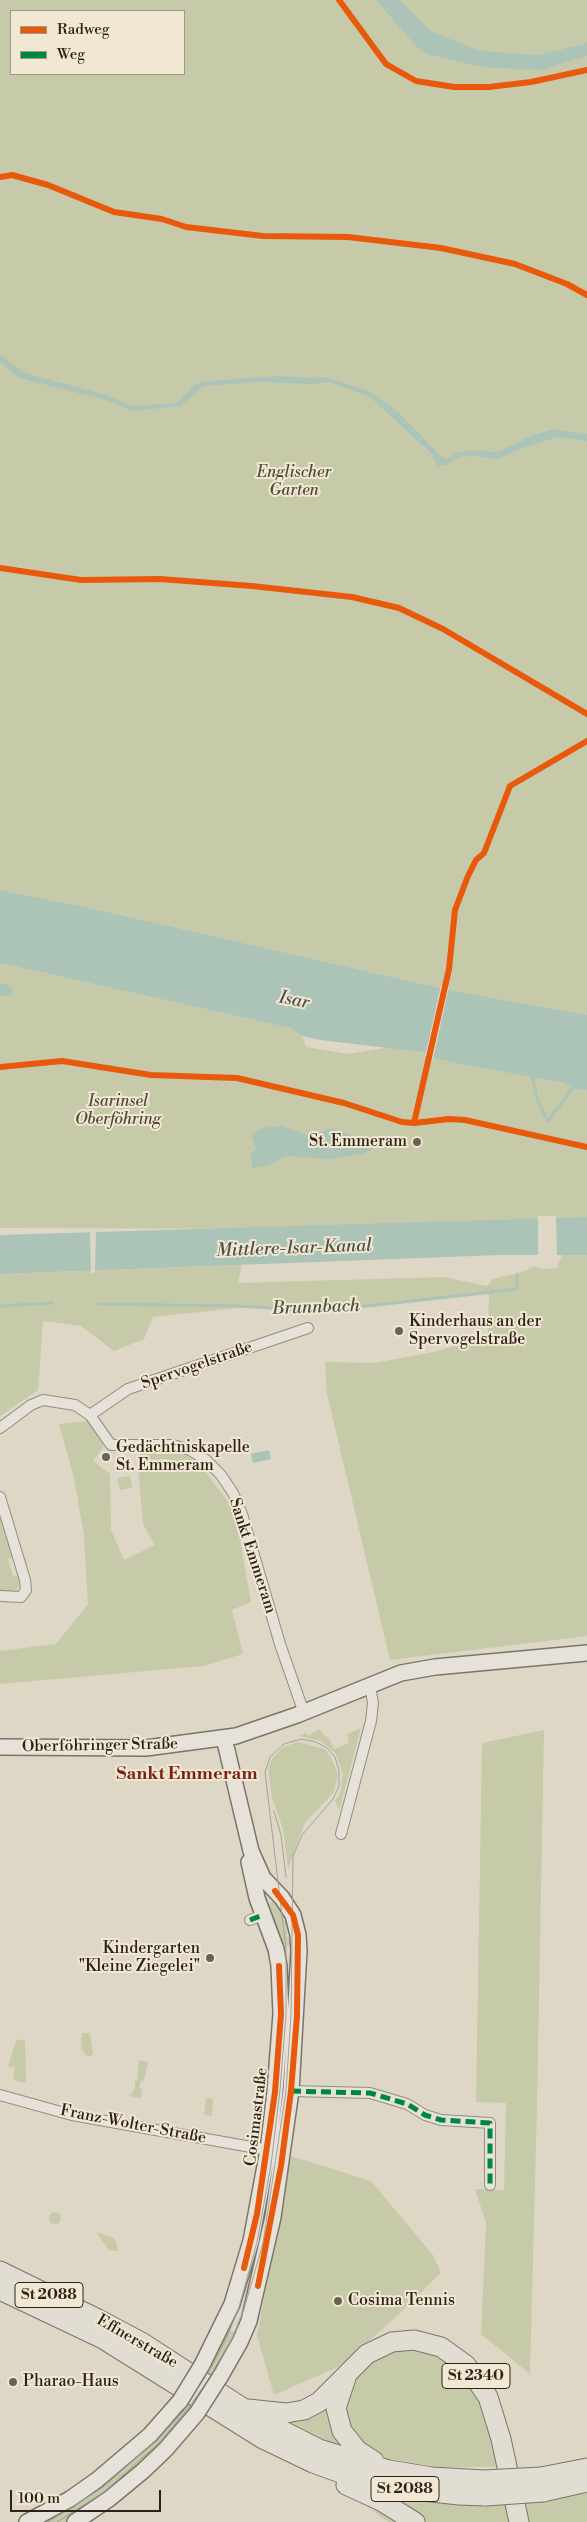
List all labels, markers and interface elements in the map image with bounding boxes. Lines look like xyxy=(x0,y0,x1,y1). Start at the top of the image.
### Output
legend xyxy=(10,10,185,75)
text: Radweg xyxy=(57,20,110,39)
text: Weg xyxy=(57,45,85,64)
park label: Englischer Garten xyxy=(257,463,331,501)
water label: Isar xyxy=(277,987,311,1015)
park label: Isarinsel Oberföhring xyxy=(75,1092,161,1130)
place label: St. Emmeram xyxy=(309,1132,407,1152)
marker: St. Emmeram xyxy=(411,1136,423,1148)
water label: Mittlere-Isar-Kanal xyxy=(216,1235,372,1263)
water label: Brunnbach xyxy=(272,1296,360,1320)
place label: Kinderhaus an der Spervogelstraße xyxy=(409,1312,541,1350)
marker: Kinderhaus an der Spervogelstraße xyxy=(393,1325,405,1337)
street label: Spervogelstraße xyxy=(139,1338,255,1394)
place label: Gedächtniskapelle St. Emmeram xyxy=(116,1438,250,1476)
marker: Gedächtniskapelle St. Emmeram xyxy=(100,1451,112,1463)
street label: Sankt Emmeram xyxy=(224,1496,280,1616)
street label: Oberföhringer Straße xyxy=(22,1735,178,1757)
district label: Sankt Emmeram xyxy=(116,1764,258,1786)
place label: Kindergarten "Kleine Ziegelei" xyxy=(79,1939,200,1977)
marker: Kindergarten "Kleine Ziegelei" xyxy=(204,1952,216,1964)
street label: Cosimastraße xyxy=(241,2067,273,2167)
street label: Franz-Wolter-Straße xyxy=(58,2101,208,2149)
road number: St 2088 xyxy=(15,2282,83,2308)
place label: Cosima Tennis xyxy=(348,2291,455,2311)
marker: Cosima Tennis xyxy=(332,2295,344,2307)
street label: Effnerstraße xyxy=(93,2311,181,2373)
road number: St 2340 xyxy=(442,2364,510,2388)
place label: Pharao-Haus xyxy=(23,2372,119,2392)
marker: Pharao-Haus xyxy=(7,2376,19,2388)
road number: St 2088 xyxy=(371,2476,439,2502)
scale bar xyxy=(12,2480,164,2512)
text: 100 m xyxy=(18,2489,60,2508)

